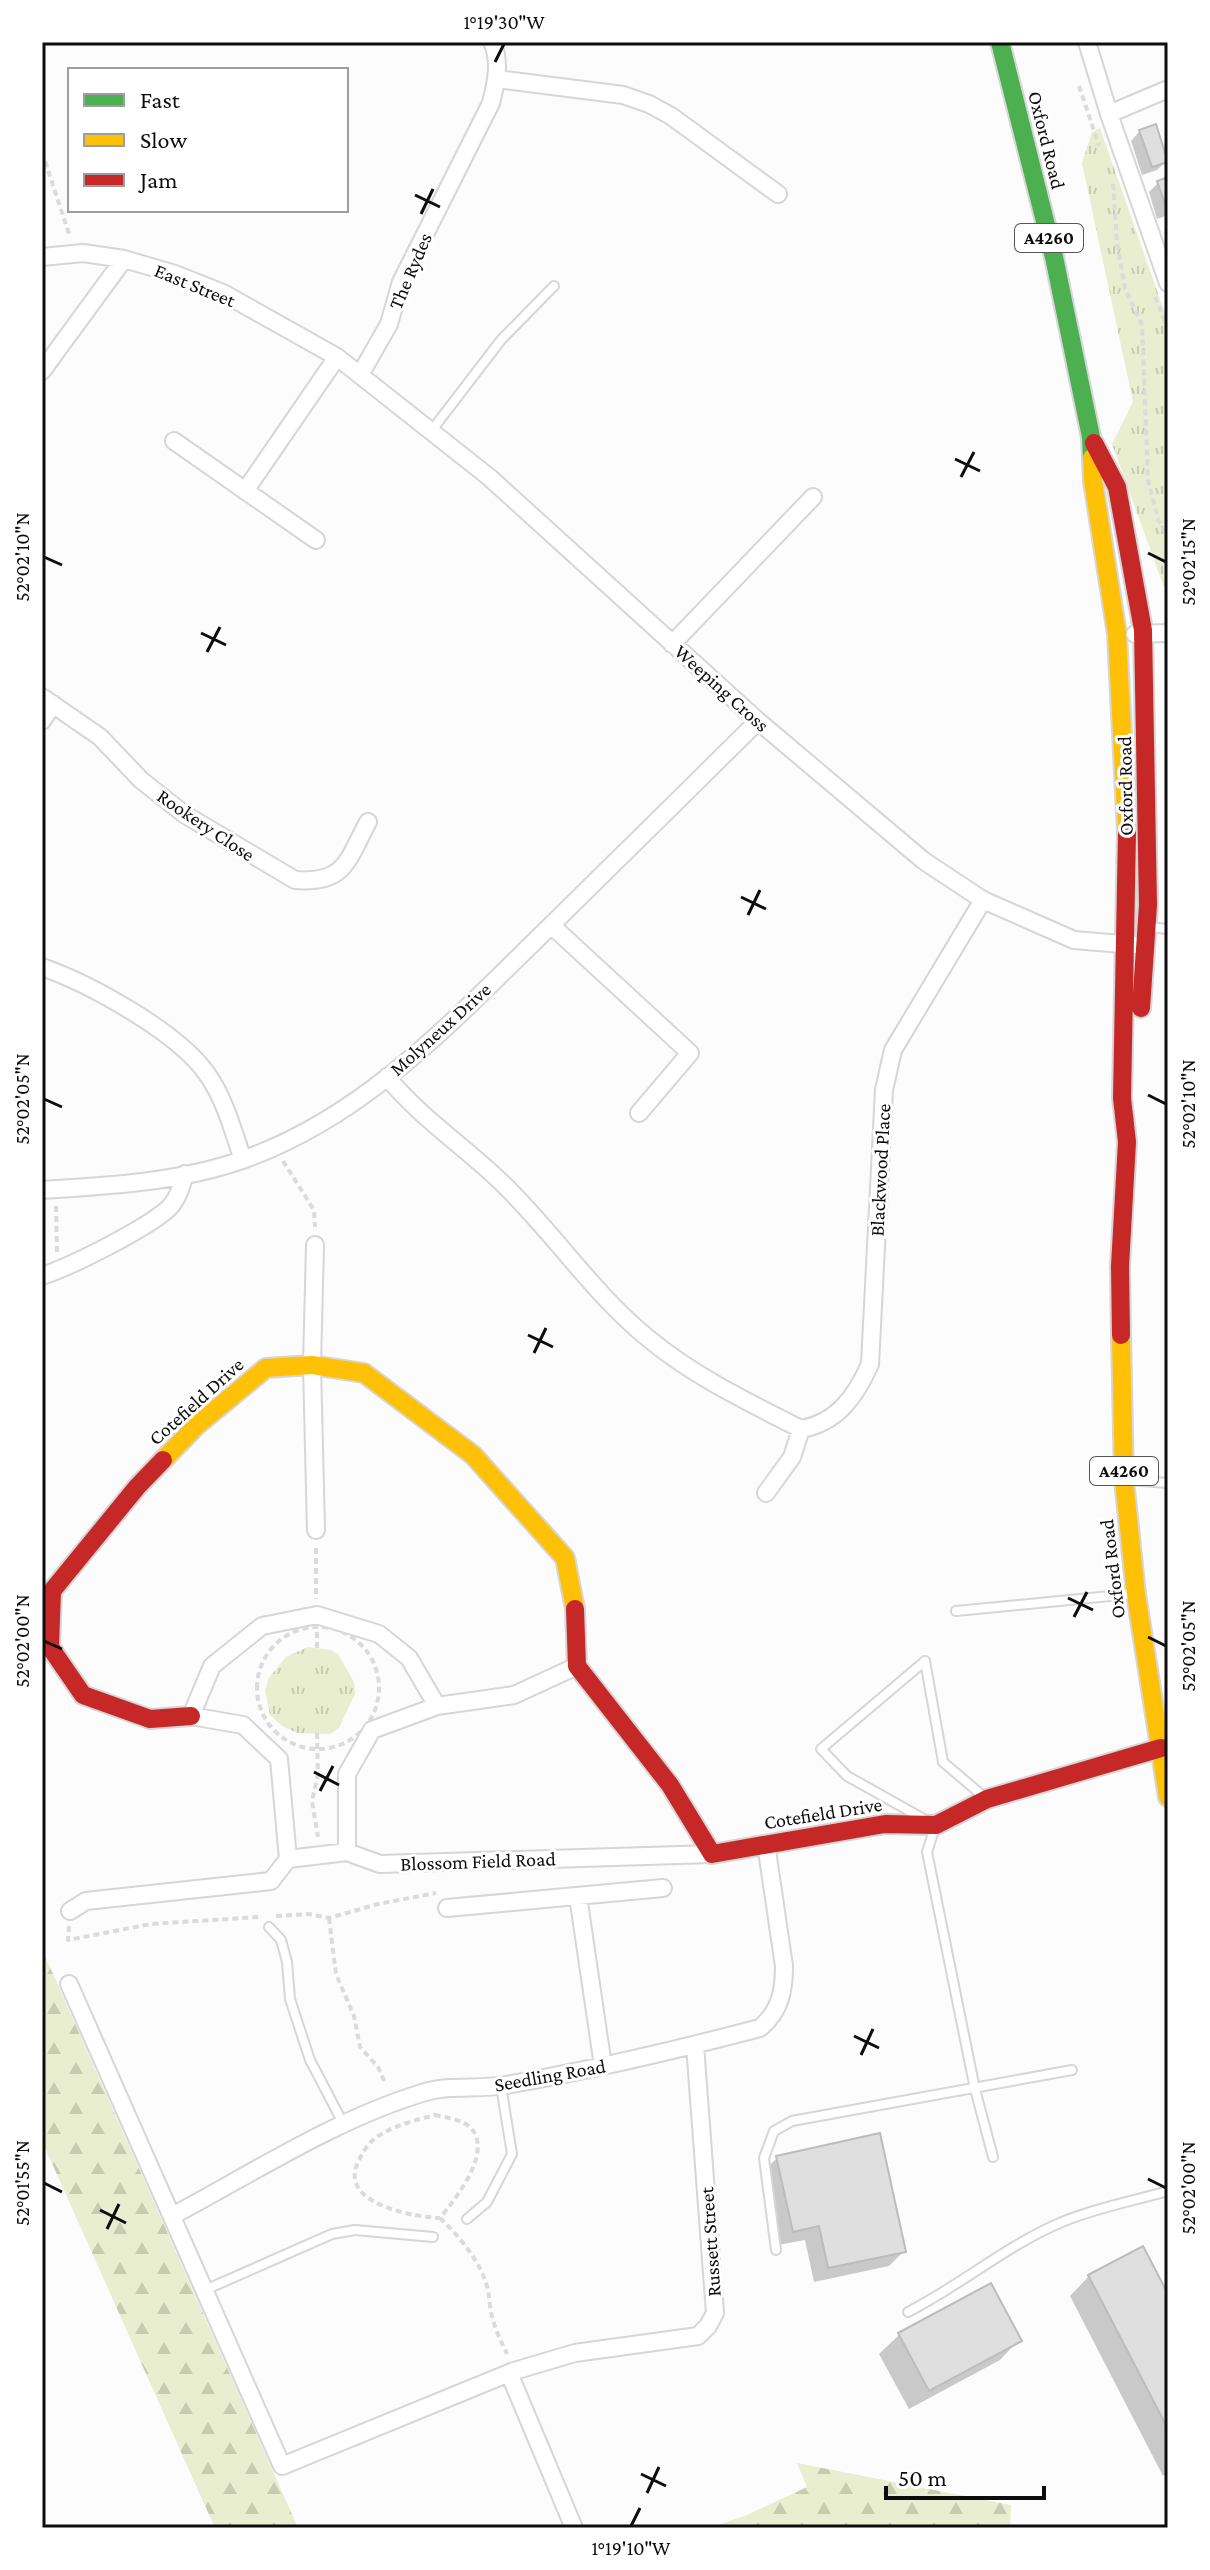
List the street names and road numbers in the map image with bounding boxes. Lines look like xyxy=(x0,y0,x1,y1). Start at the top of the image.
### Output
street label: Oxford Road xyxy=(1024,89,1070,192)
road number: A4260 xyxy=(1015,224,1083,252)
street label: The Rydes xyxy=(384,229,437,313)
street label: East Street xyxy=(151,259,239,311)
street label: Weeping Cross xyxy=(670,640,774,737)
street label: Oxford Road xyxy=(1113,735,1137,836)
street label: Rookery Close xyxy=(153,784,259,867)
street label: Molyneux Drive xyxy=(385,978,496,1081)
street label: Blackwood Place xyxy=(866,1103,894,1237)
street label: Cotefield Drive xyxy=(144,1353,248,1449)
road number: A4260 xyxy=(1090,1457,1158,1485)
street label: Oxford Road xyxy=(1095,1518,1129,1620)
street label: Cotefield Drive xyxy=(762,1793,884,1833)
street label: Blossom Field Road xyxy=(400,1847,557,1875)
street label: Seedling Road xyxy=(493,2054,608,2097)
street label: Russett Street xyxy=(695,2186,725,2298)

